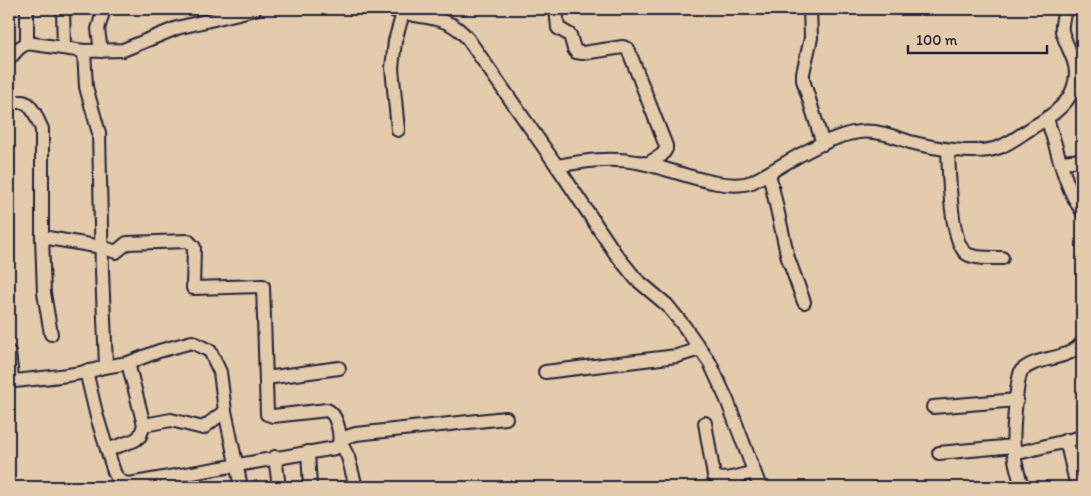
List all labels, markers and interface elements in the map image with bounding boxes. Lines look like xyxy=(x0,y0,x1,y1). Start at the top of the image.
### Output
scale bar xyxy=(908,22,1047,54)
text: 100 m xyxy=(916,31,958,49)

